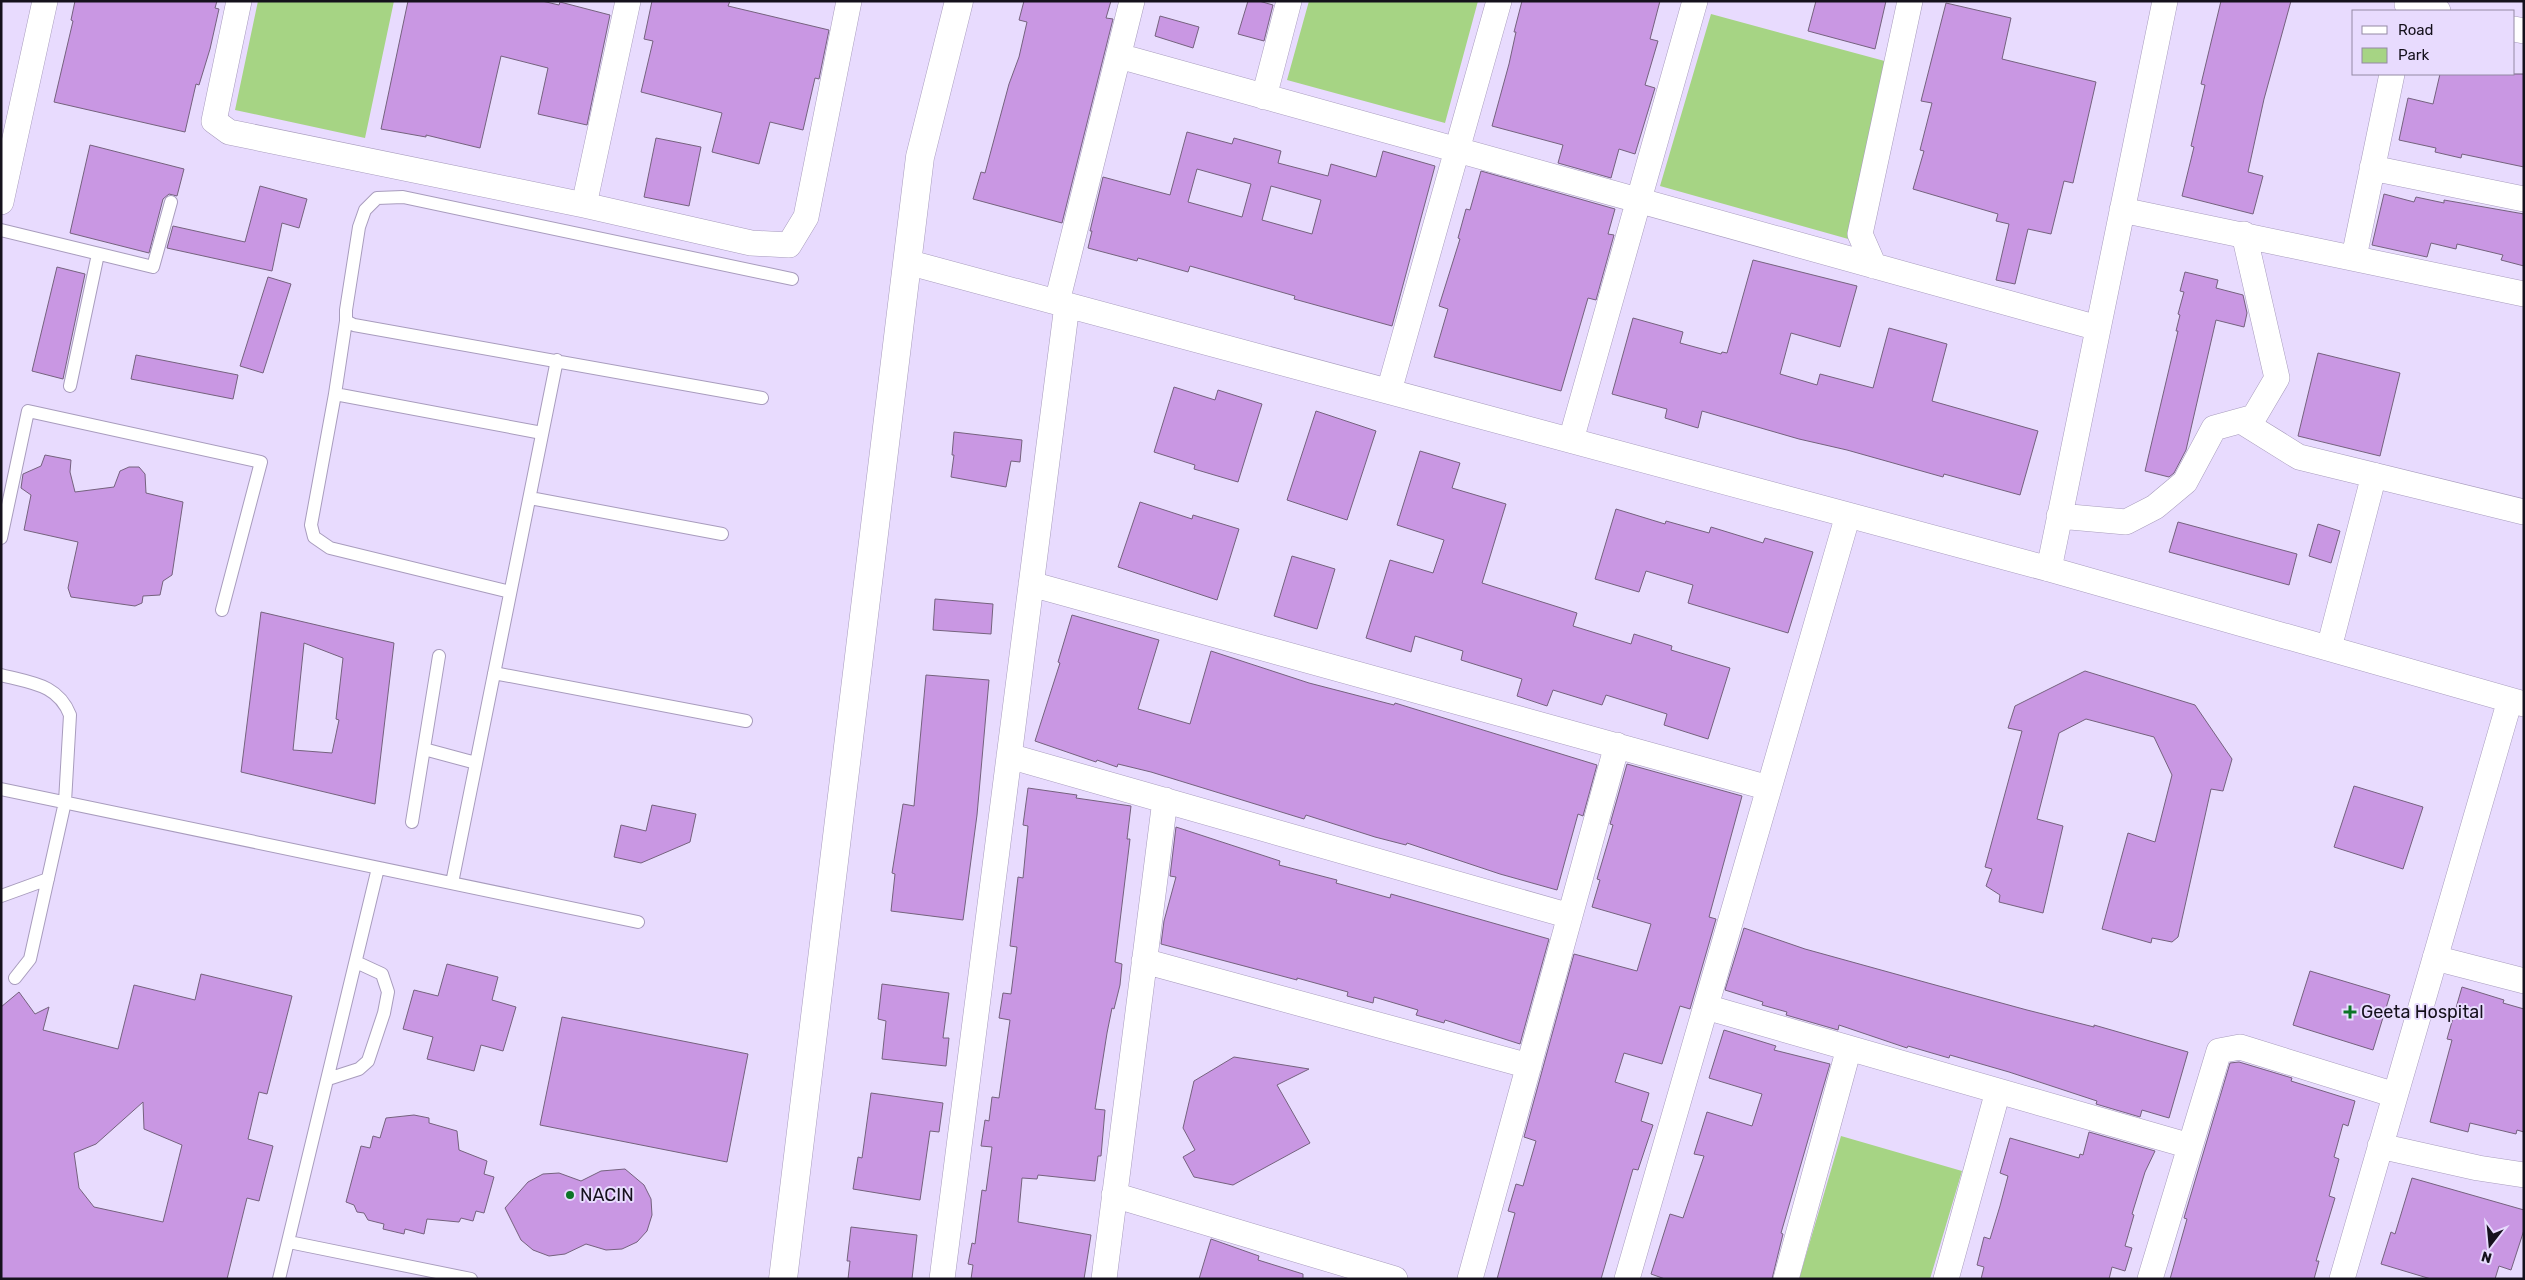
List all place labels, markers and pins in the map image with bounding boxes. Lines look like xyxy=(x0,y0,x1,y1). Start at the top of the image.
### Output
place label: Geeta Hospital xyxy=(2361,1001,2484,1023)
marker: Geeta Hospital xyxy=(2343,1005,2357,1019)
place label: NACIN xyxy=(580,1184,634,1206)
marker: NACIN xyxy=(564,1189,576,1201)

